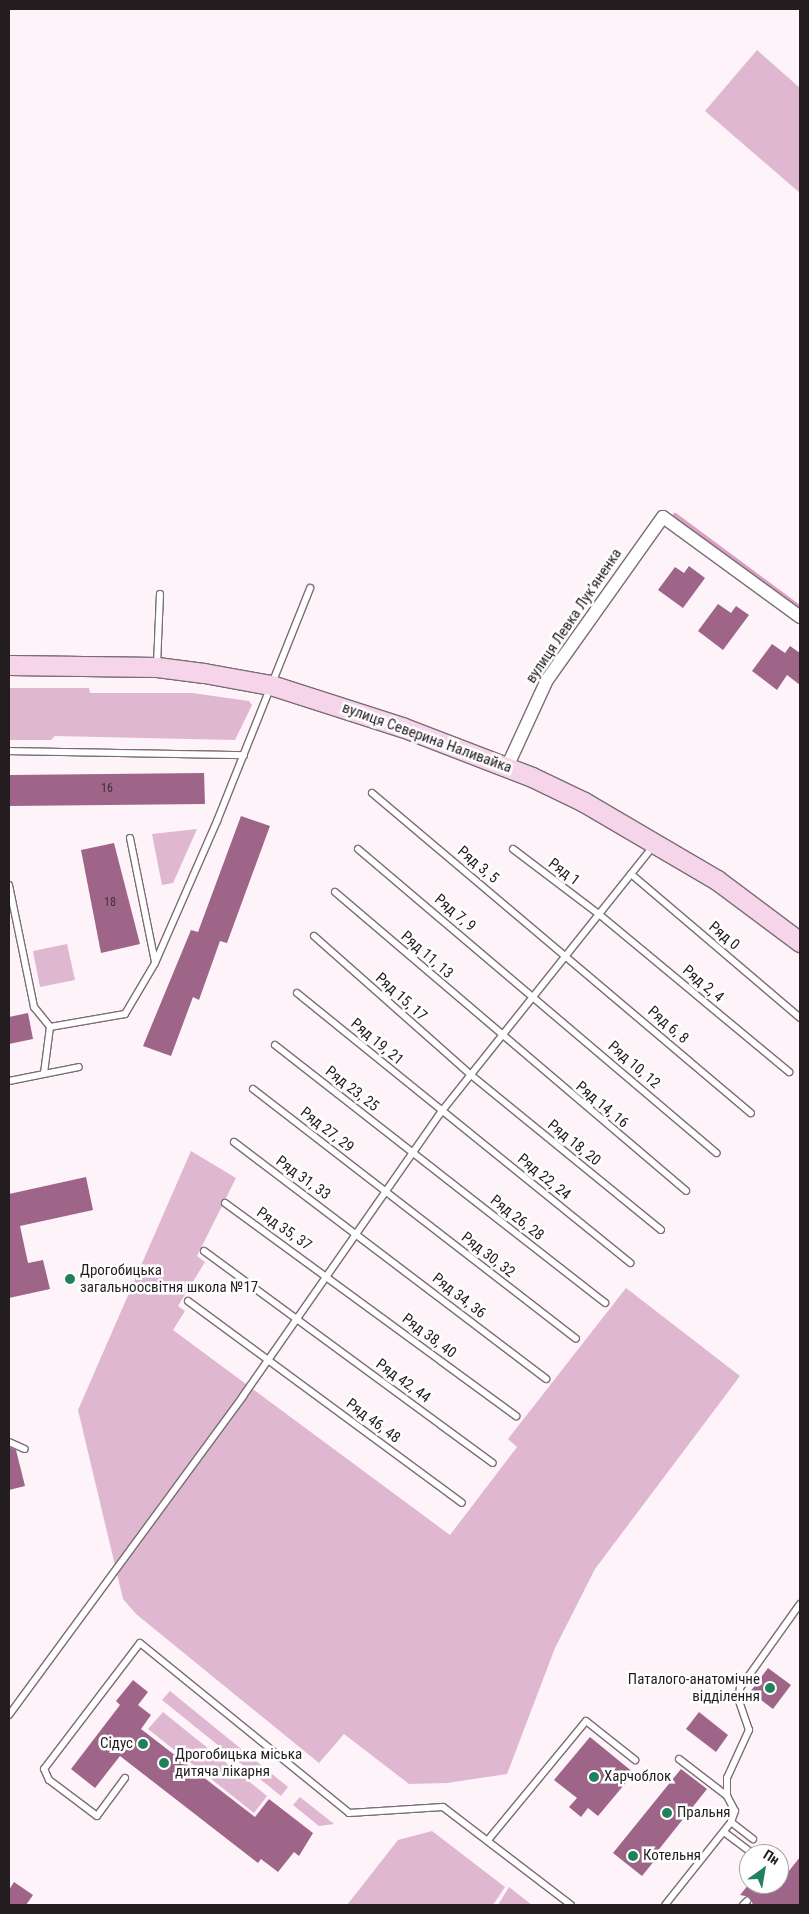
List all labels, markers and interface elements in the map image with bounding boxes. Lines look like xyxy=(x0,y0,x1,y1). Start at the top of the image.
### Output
street label: вулиця Левка Лукʼяненка xyxy=(522,545,626,687)
street label: вулиця Северина Наливайка xyxy=(340,699,514,777)
house number: 16 xyxy=(101,782,113,796)
street label: Ряд 3, 5 xyxy=(454,843,502,887)
street label: Ряд 1 xyxy=(545,854,583,890)
street label: Ряд 7, 9 xyxy=(431,891,479,935)
house number: 18 xyxy=(104,896,116,910)
street label: Ряд 0 xyxy=(705,918,743,954)
street label: Ряд 11, 13 xyxy=(397,928,457,982)
street label: Ряд 2, 4 xyxy=(679,962,727,1006)
street label: Ряд 15, 17 xyxy=(372,969,430,1025)
street label: Ряд 6, 8 xyxy=(644,1002,692,1048)
street label: Ряд 19, 21 xyxy=(347,1015,407,1069)
street label: Ряд 10, 12 xyxy=(604,1038,664,1092)
street label: Ряд 23, 25 xyxy=(322,1063,382,1115)
street label: Ряд 14, 16 xyxy=(572,1078,632,1132)
street label: Ряд 27, 29 xyxy=(297,1104,357,1156)
street label: Ряд 18, 20 xyxy=(544,1116,604,1170)
street label: Ряд 22, 24 xyxy=(514,1150,574,1204)
street label: Ряд 31, 33 xyxy=(272,1152,334,1204)
street label: Ряд 26, 28 xyxy=(487,1192,547,1244)
street label: Ряд 35, 37 xyxy=(253,1204,315,1254)
street label: Ряд 30, 32 xyxy=(458,1229,518,1281)
place label: Дрогобицька загальноосвітня школа №17 xyxy=(80,1261,258,1296)
street label: Ряд 34, 36 xyxy=(429,1270,489,1322)
marker: Дрогобицька загальноосвітня школа №17 xyxy=(64,1273,76,1285)
street label: Ряд 38, 40 xyxy=(398,1310,460,1362)
street label: Ряд 42, 44 xyxy=(372,1355,434,1407)
street label: Ряд 46, 48 xyxy=(342,1395,404,1447)
place label: Паталого-анатомічне відділення xyxy=(628,1670,760,1705)
marker: Паталого-анатомічне відділення xyxy=(764,1682,776,1694)
place label: Сідус xyxy=(100,1735,133,1753)
marker: Сідус xyxy=(137,1738,149,1750)
place label: Дрогобицька міська дитяча лікарня xyxy=(175,1745,302,1780)
marker: Дрогобицька міська дитяча лікарня xyxy=(157,1756,171,1770)
place label: Харчоблок xyxy=(604,1768,671,1786)
marker: Харчоблок xyxy=(588,1771,600,1783)
place label: Пральня xyxy=(677,1804,731,1822)
marker: Пральня xyxy=(661,1807,673,1819)
north arrow xyxy=(739,1844,789,1894)
text: Пн xyxy=(761,1846,782,1868)
place label: Котельня xyxy=(643,1847,701,1865)
marker: Котельня xyxy=(627,1850,639,1862)

